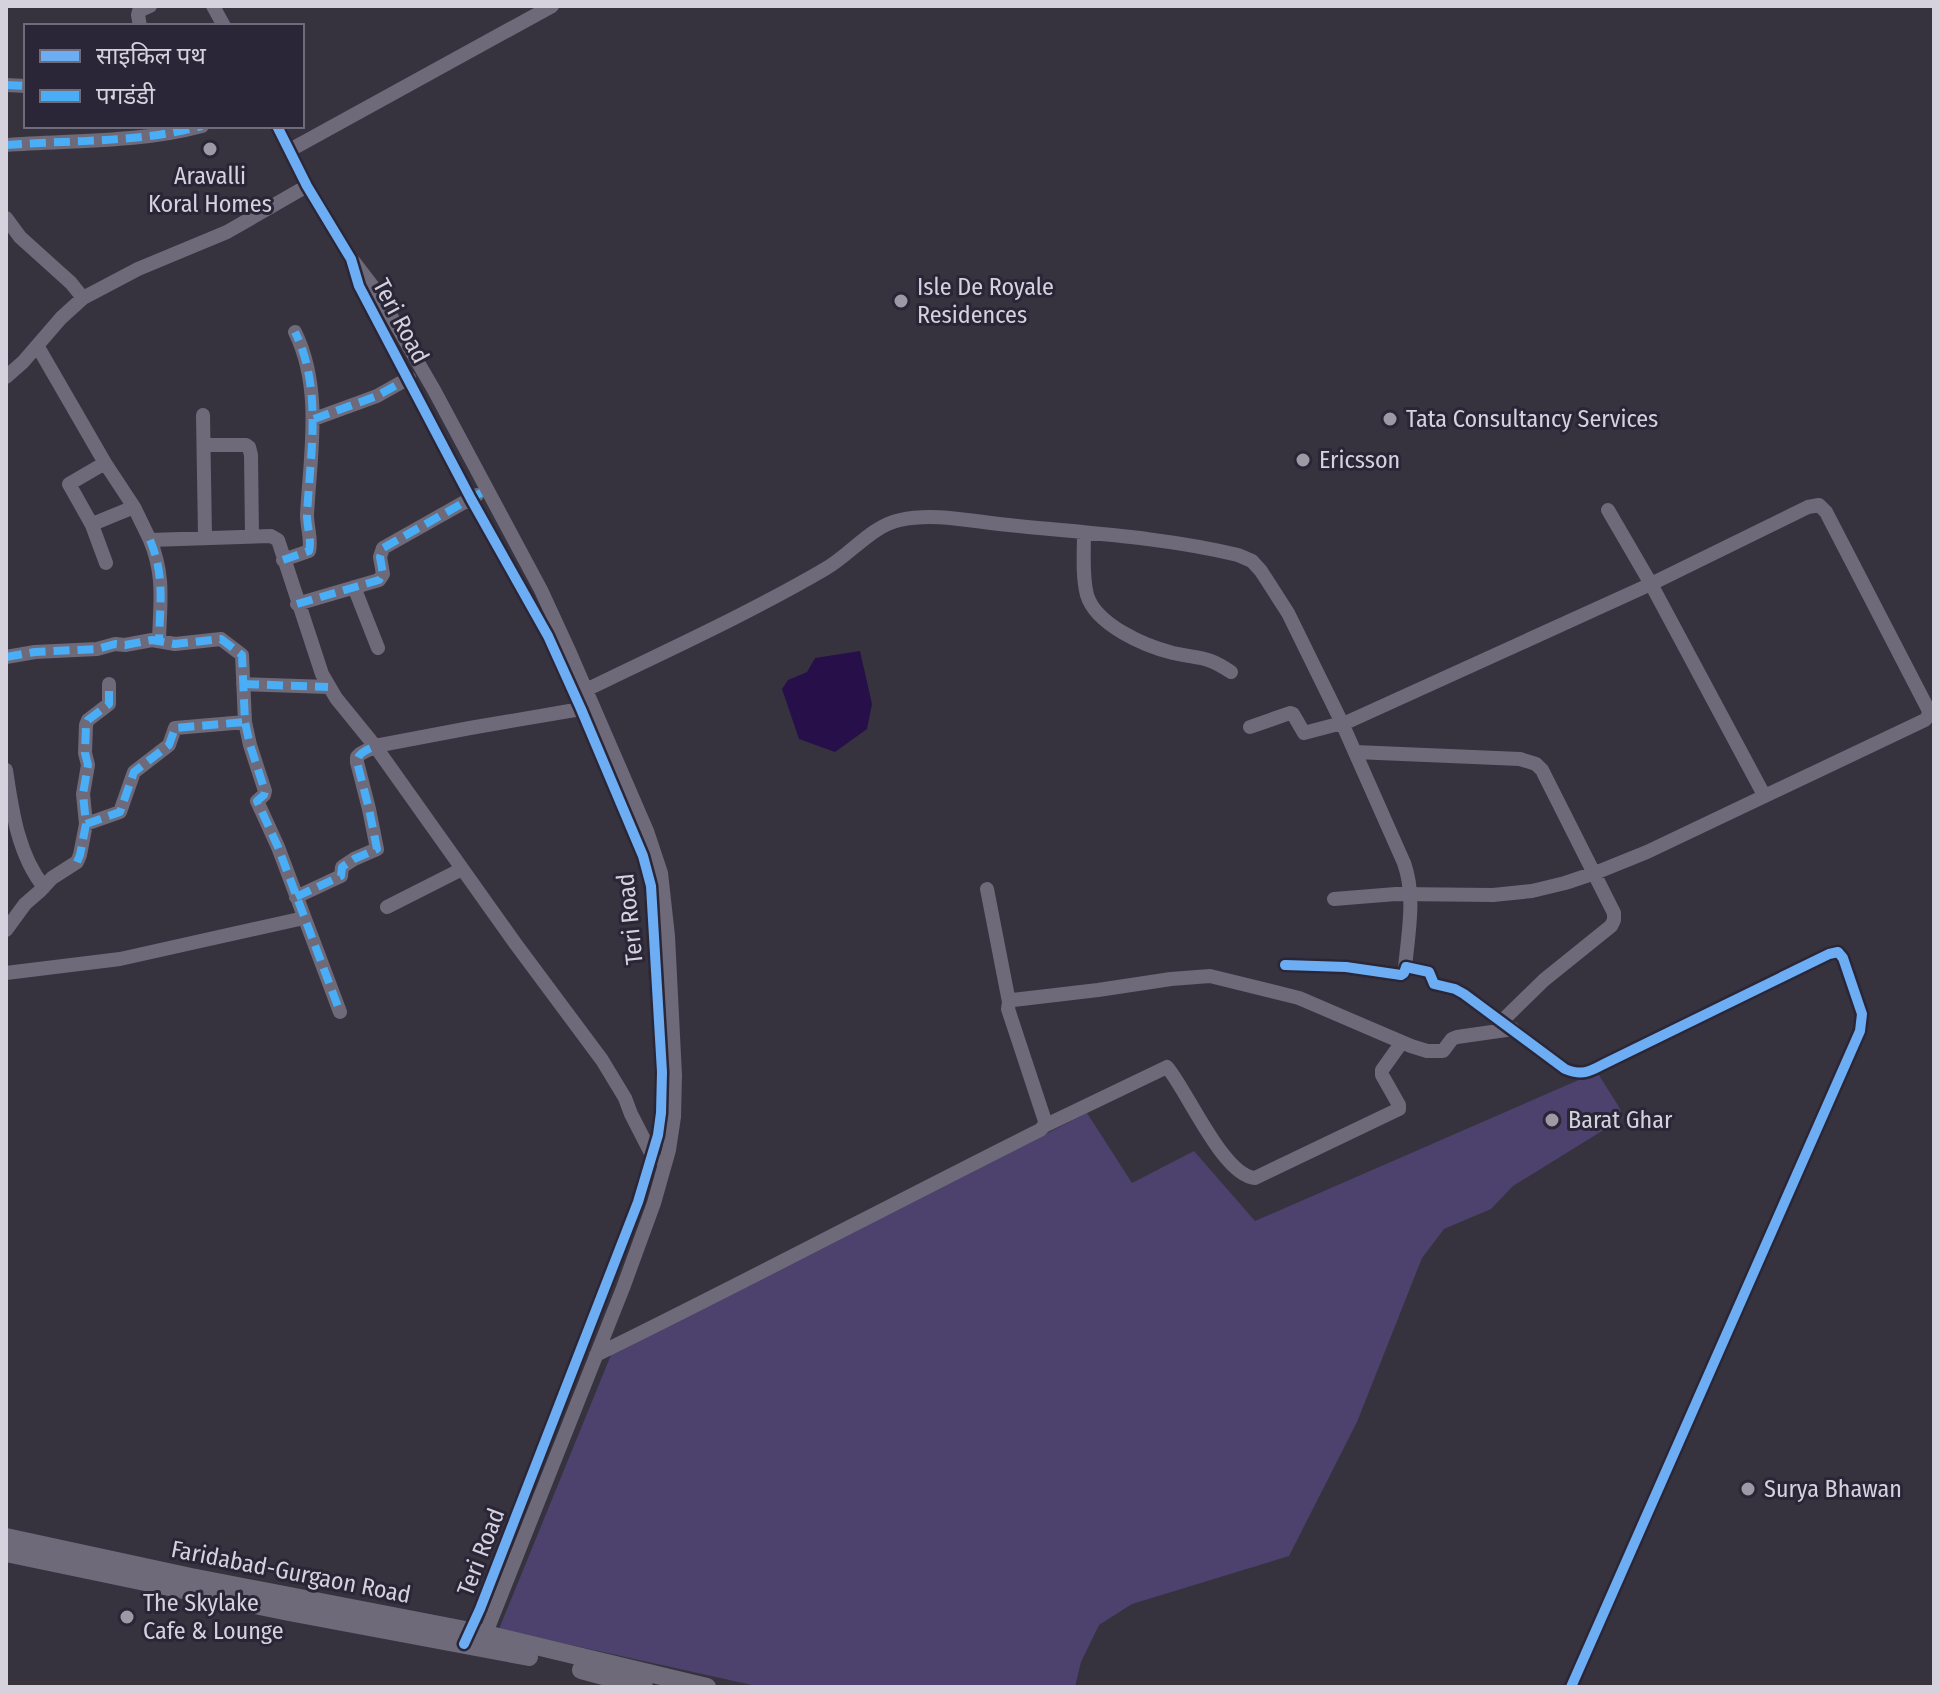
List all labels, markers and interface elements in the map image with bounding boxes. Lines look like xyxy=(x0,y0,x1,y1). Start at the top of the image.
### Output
legend xyxy=(24,24,304,128)
text: साइकिल पथ xyxy=(96,42,206,70)
text: पगडंडी xyxy=(96,82,156,110)
marker: Aravalli Koral Homes xyxy=(201,140,219,158)
place label: Aravalli Koral Homes xyxy=(148,162,272,218)
place label: Isle De Royale Residences xyxy=(917,273,1054,329)
street label: Teri Road xyxy=(367,274,435,368)
marker: Isle De Royale Residences xyxy=(892,292,910,310)
place label: Tata Consultancy Services xyxy=(1406,405,1658,433)
marker: Tata Consultancy Services xyxy=(1381,410,1399,428)
place label: Ericsson xyxy=(1319,446,1400,474)
marker: Ericsson xyxy=(1294,451,1312,469)
street label: Teri Road xyxy=(611,872,649,966)
place label: Barat Ghar xyxy=(1568,1106,1673,1134)
marker: Barat Ghar xyxy=(1543,1111,1561,1129)
place label: Surya Bhawan xyxy=(1764,1475,1902,1503)
marker: Surya Bhawan xyxy=(1739,1480,1757,1498)
street label: Teri Road xyxy=(452,1504,510,1600)
street label: Faridabad-Gurgaon Road xyxy=(169,1535,413,1609)
place label: The Skylake Cafe & Lounge xyxy=(143,1589,284,1645)
marker: The Skylake Cafe & Lounge xyxy=(118,1608,136,1626)

